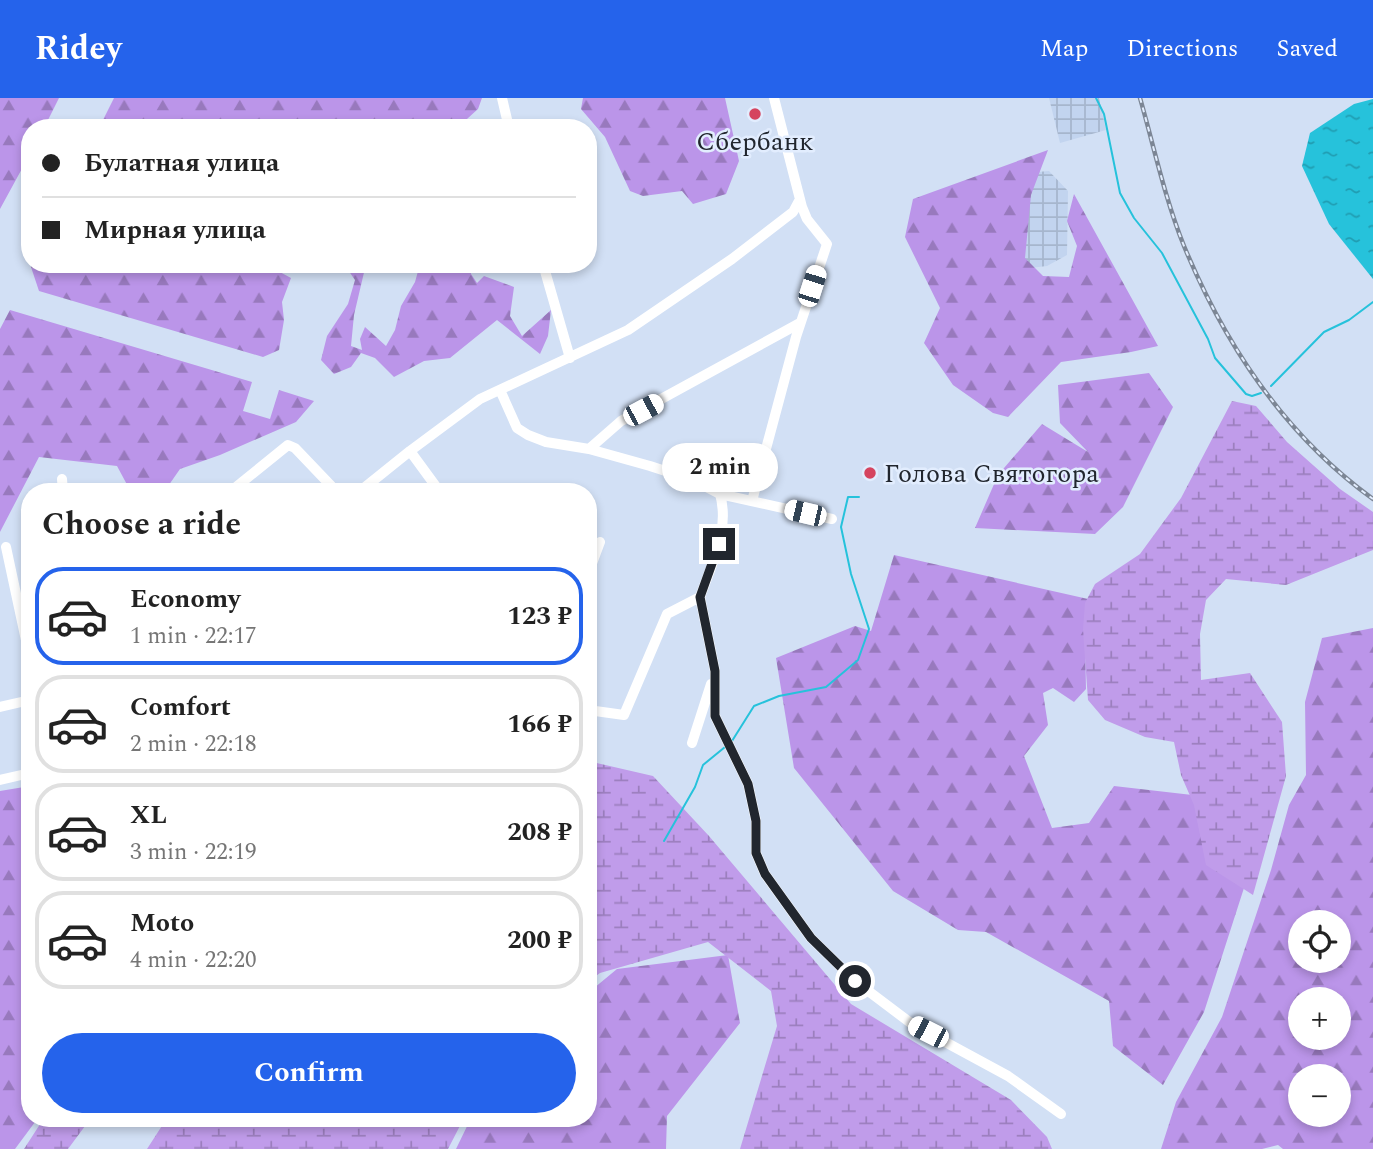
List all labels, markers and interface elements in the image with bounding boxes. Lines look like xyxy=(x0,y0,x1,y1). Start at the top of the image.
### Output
text: Ridey xyxy=(35,24,122,74)
text: Map xyxy=(1040,31,1088,67)
text: Directions xyxy=(1126,31,1238,67)
text: Saved xyxy=(1276,31,1338,67)
marker: Сбербанк xyxy=(747,106,763,122)
place label: Сбербанк xyxy=(696,122,814,162)
text: Булатная улица xyxy=(84,143,279,183)
text: Мирная улица xyxy=(84,210,266,250)
car xyxy=(796,263,829,309)
car xyxy=(620,391,667,429)
callout: 2 min xyxy=(661,442,777,492)
text: 2 min xyxy=(689,450,751,485)
place label: Голова Святогора xyxy=(884,454,1099,494)
marker: Голова Святогора xyxy=(862,465,878,481)
car xyxy=(783,498,828,528)
text: Choose a ride xyxy=(42,500,241,549)
route end xyxy=(703,528,735,560)
text: Economy xyxy=(130,579,240,619)
icon: car xyxy=(46,585,109,648)
text: 123 ₽ xyxy=(507,596,572,636)
text: 1 min · 22:17 xyxy=(130,619,257,654)
text: Comfort xyxy=(130,687,231,727)
icon: car xyxy=(46,693,109,756)
text: 166 ₽ xyxy=(507,704,572,744)
text: 2 min · 22:18 xyxy=(130,727,257,762)
text: XL xyxy=(130,795,167,835)
icon: car xyxy=(46,801,109,864)
text: 208 ₽ xyxy=(507,812,572,852)
text: 3 min · 22:19 xyxy=(130,835,257,870)
text: Moto xyxy=(130,903,194,943)
icon: car xyxy=(46,909,109,972)
map controls xyxy=(1288,910,1351,1127)
button: locate xyxy=(1288,910,1351,973)
text: 200 ₽ xyxy=(507,920,572,960)
text: 4 min · 22:20 xyxy=(130,943,257,978)
route start xyxy=(839,965,871,997)
button: + xyxy=(1288,987,1351,1050)
car xyxy=(905,1013,952,1051)
button: Confirm xyxy=(42,1033,576,1113)
button: − xyxy=(1288,1064,1351,1127)

